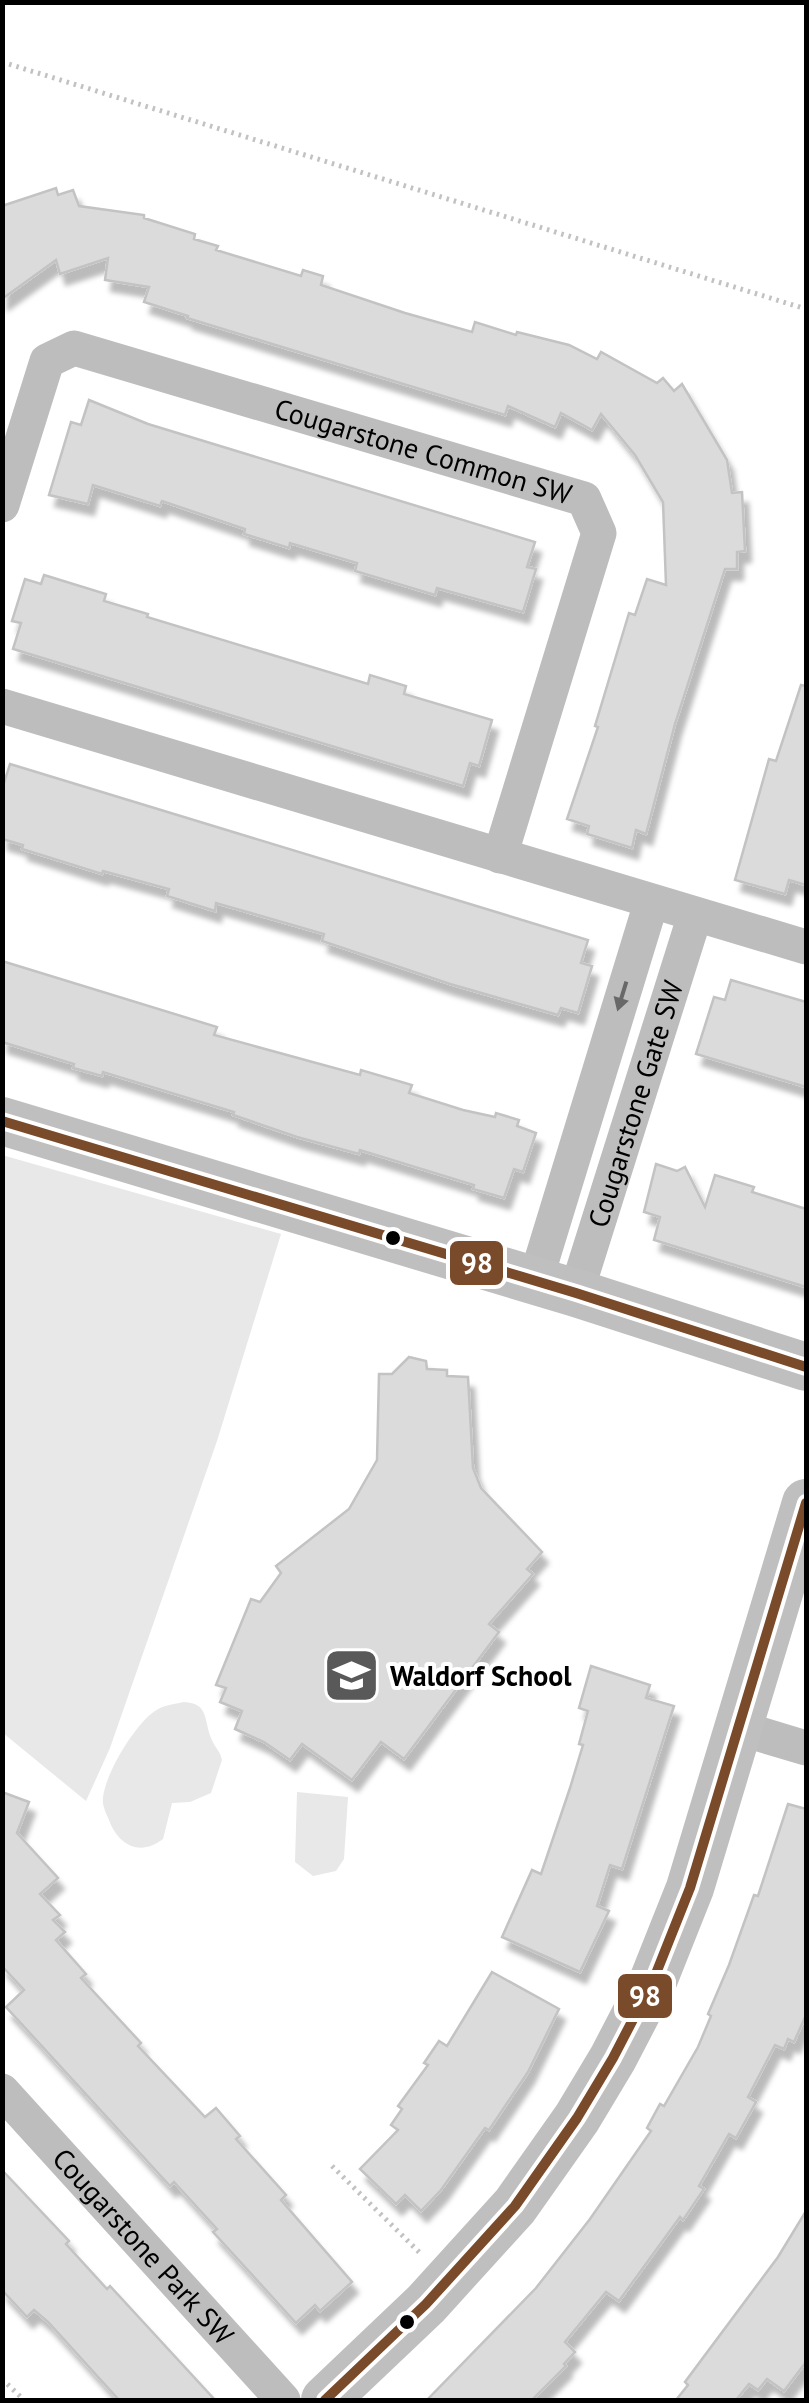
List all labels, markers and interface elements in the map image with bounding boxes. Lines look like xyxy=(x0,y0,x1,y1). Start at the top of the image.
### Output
street label: Cougarstone Common SW xyxy=(270,389,576,512)
street label: Cougarstone Gate SW xyxy=(579,976,691,1232)
one-way arrow xyxy=(614,981,629,1011)
unlabelled marker xyxy=(383,1228,403,1248)
line badge: 98 xyxy=(448,1239,505,1287)
text: 98 xyxy=(461,1244,493,1281)
school or university icon: Waldorf School xyxy=(321,1646,381,1706)
place label: Waldorf School xyxy=(390,1657,572,1694)
line badge: 98 xyxy=(616,1972,674,2020)
text: 98 xyxy=(629,1977,661,2014)
street label: Cougarstone Park SW xyxy=(45,2140,242,2352)
unlabelled marker xyxy=(397,2312,417,2332)

